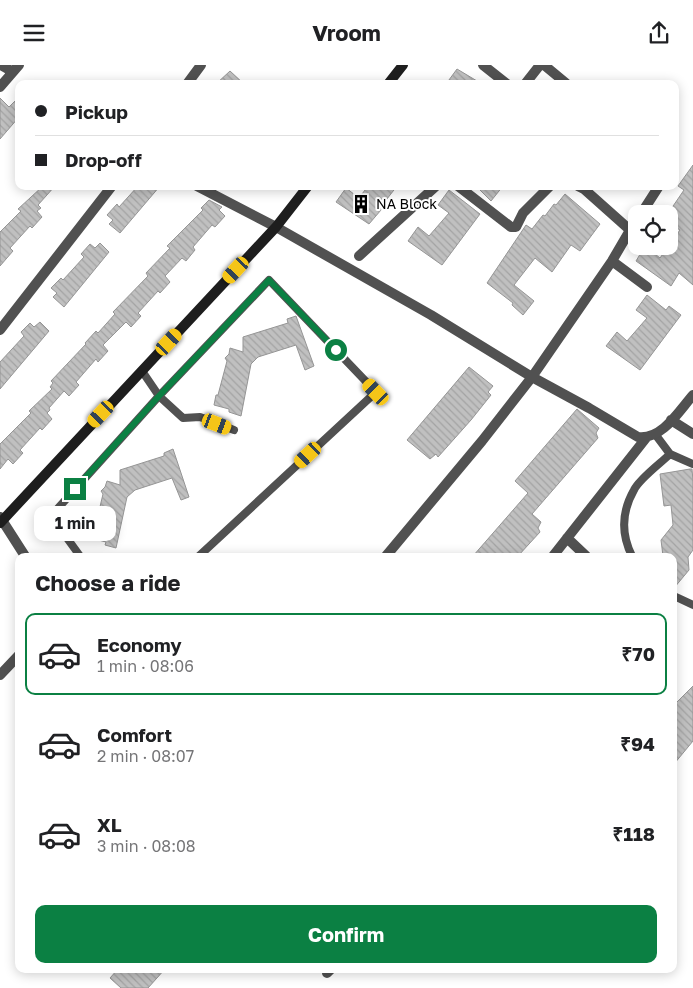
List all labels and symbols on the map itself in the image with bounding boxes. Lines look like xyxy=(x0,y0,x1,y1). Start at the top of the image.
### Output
building icon: NA Block xyxy=(350,193,372,215)
place label: NA Block xyxy=(376,195,437,212)
car xyxy=(220,254,251,286)
car xyxy=(153,326,184,358)
route start xyxy=(325,339,347,361)
car xyxy=(360,376,391,408)
car xyxy=(85,398,116,430)
car xyxy=(200,412,233,436)
car xyxy=(291,439,324,471)
route end xyxy=(64,478,86,500)
callout: 1 min xyxy=(34,507,116,541)

